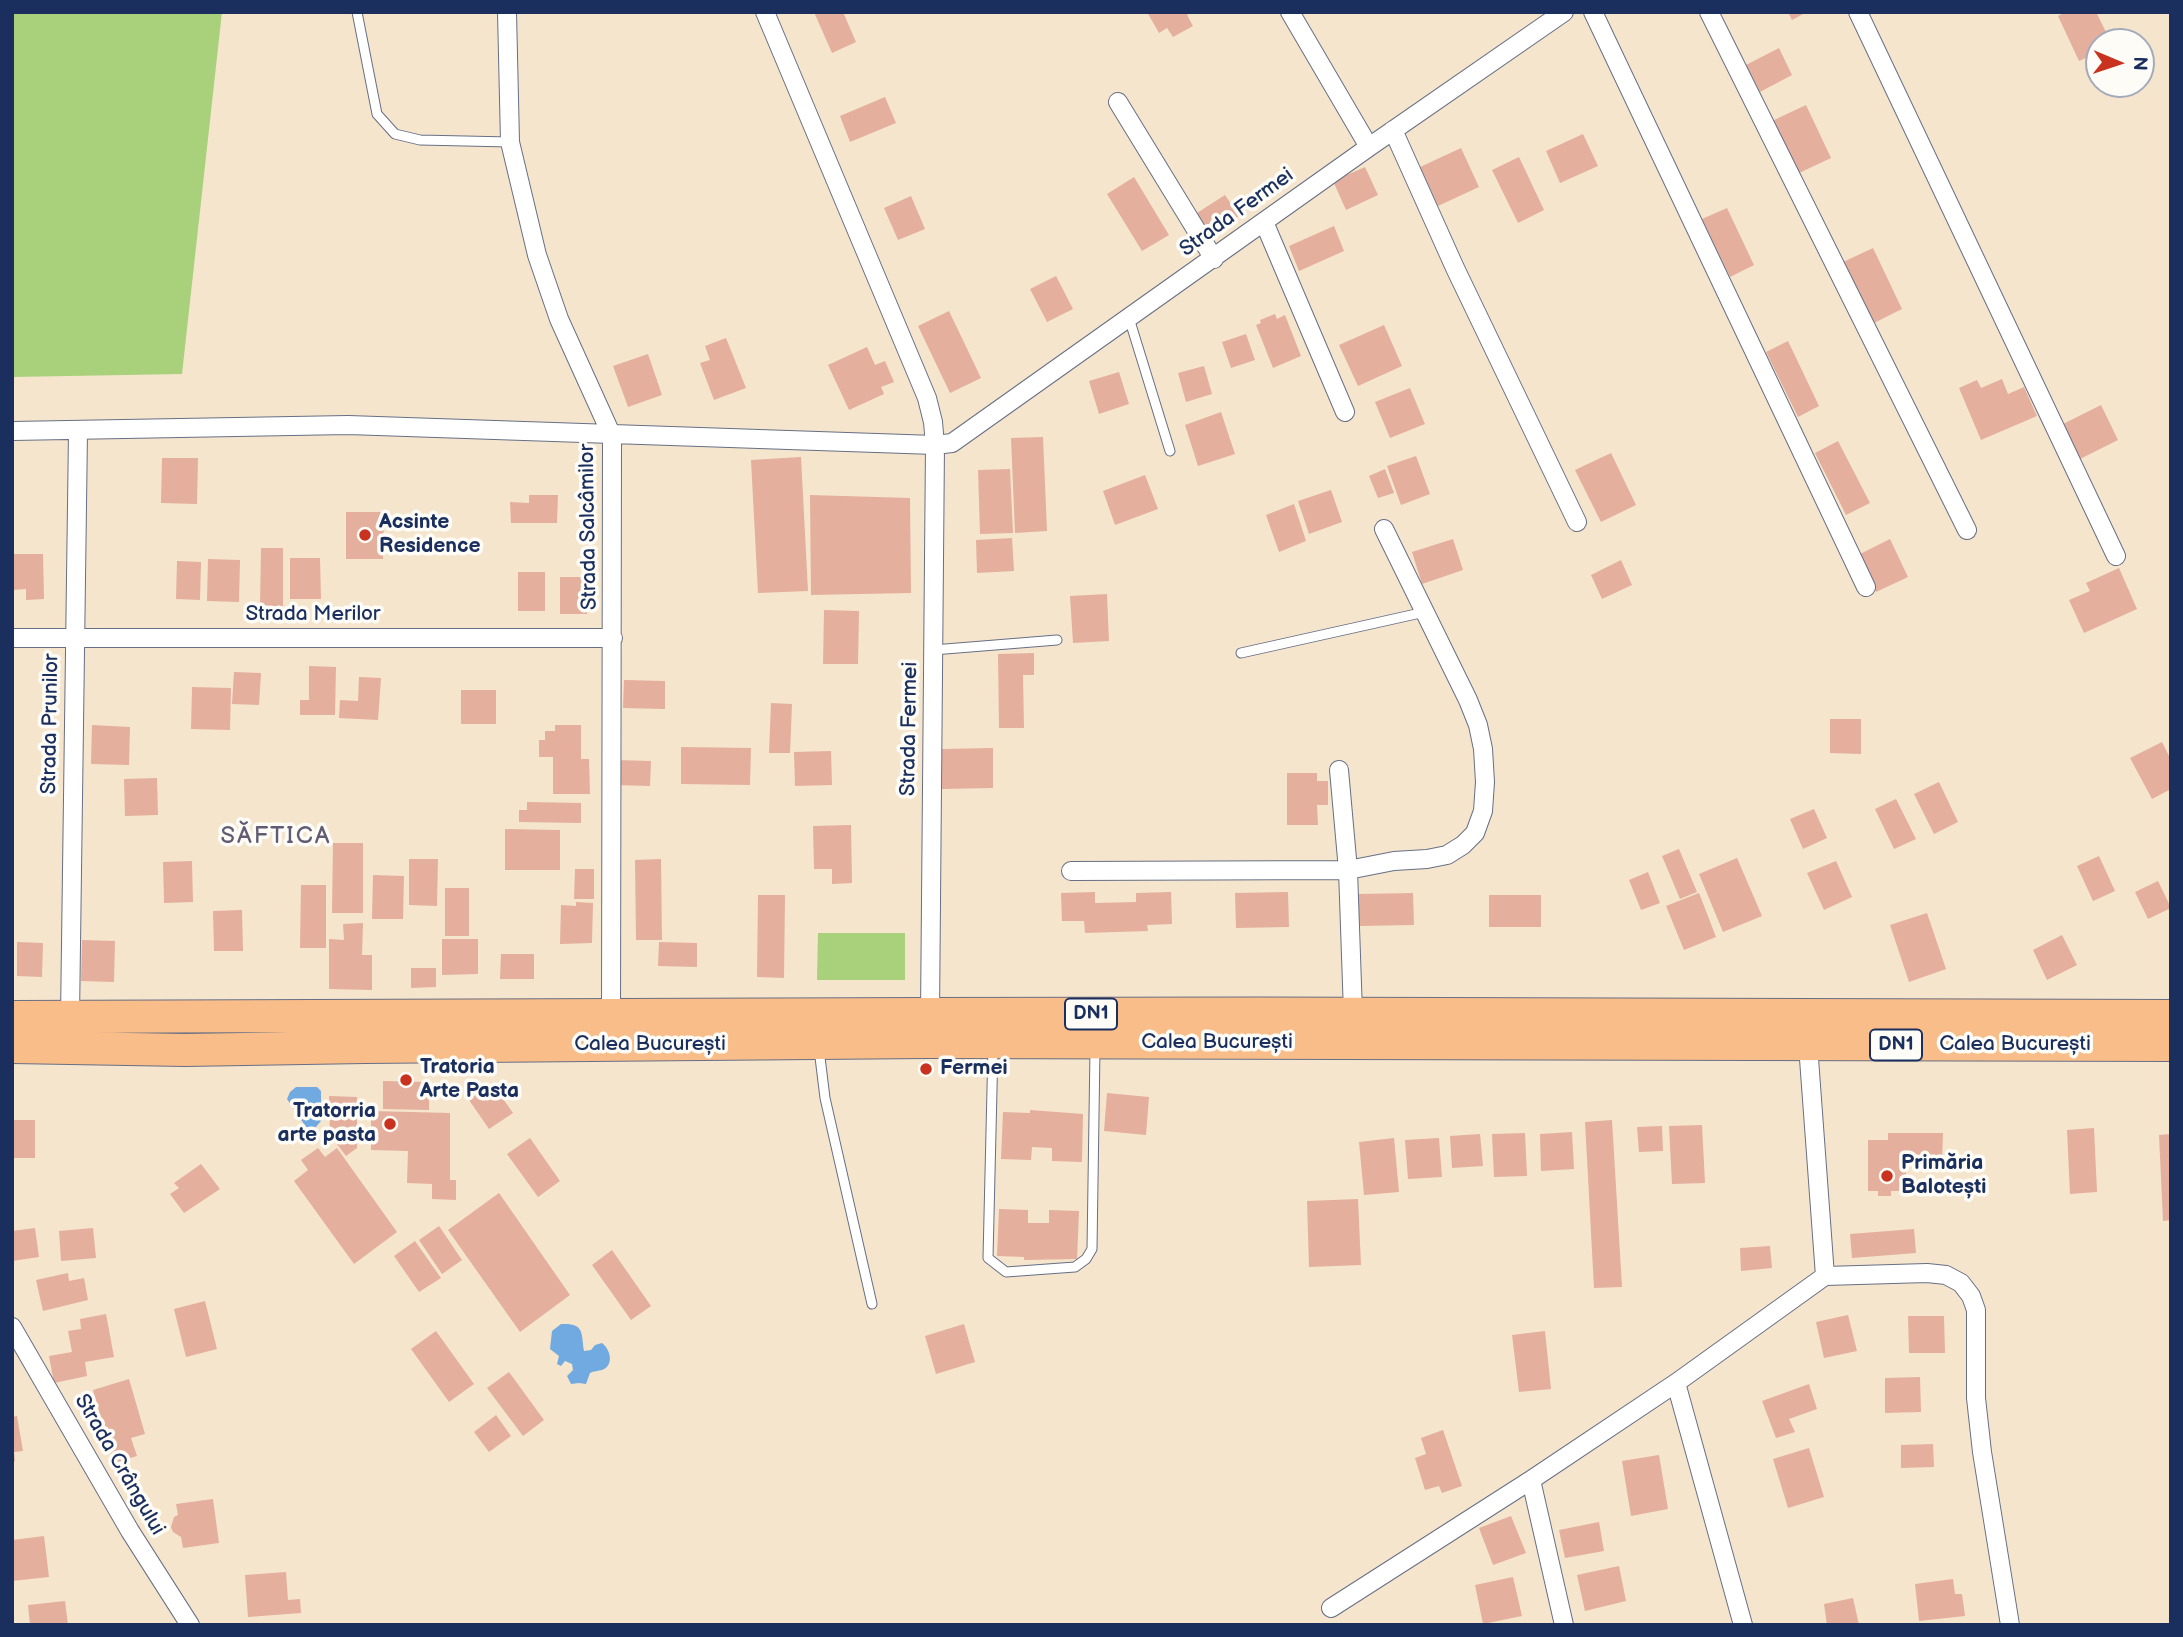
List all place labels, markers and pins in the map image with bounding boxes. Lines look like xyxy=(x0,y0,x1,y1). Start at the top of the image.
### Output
place label: Acsinte Residence xyxy=(379,510,481,560)
marker: Acsinte Residence xyxy=(357,527,373,543)
place label: Tratoria Arte Pasta xyxy=(420,1055,519,1105)
place label: Fermei xyxy=(940,1056,1008,1082)
marker: Fermei xyxy=(918,1061,934,1077)
marker: Tratoria Arte Pasta xyxy=(398,1072,414,1088)
place label: Tratorria arte pasta xyxy=(278,1099,376,1149)
marker: Tratorria arte pasta xyxy=(382,1116,398,1132)
place label: Primăria Balotești xyxy=(1901,1151,1986,1201)
marker: Primăria Balotești xyxy=(1879,1168,1895,1184)

